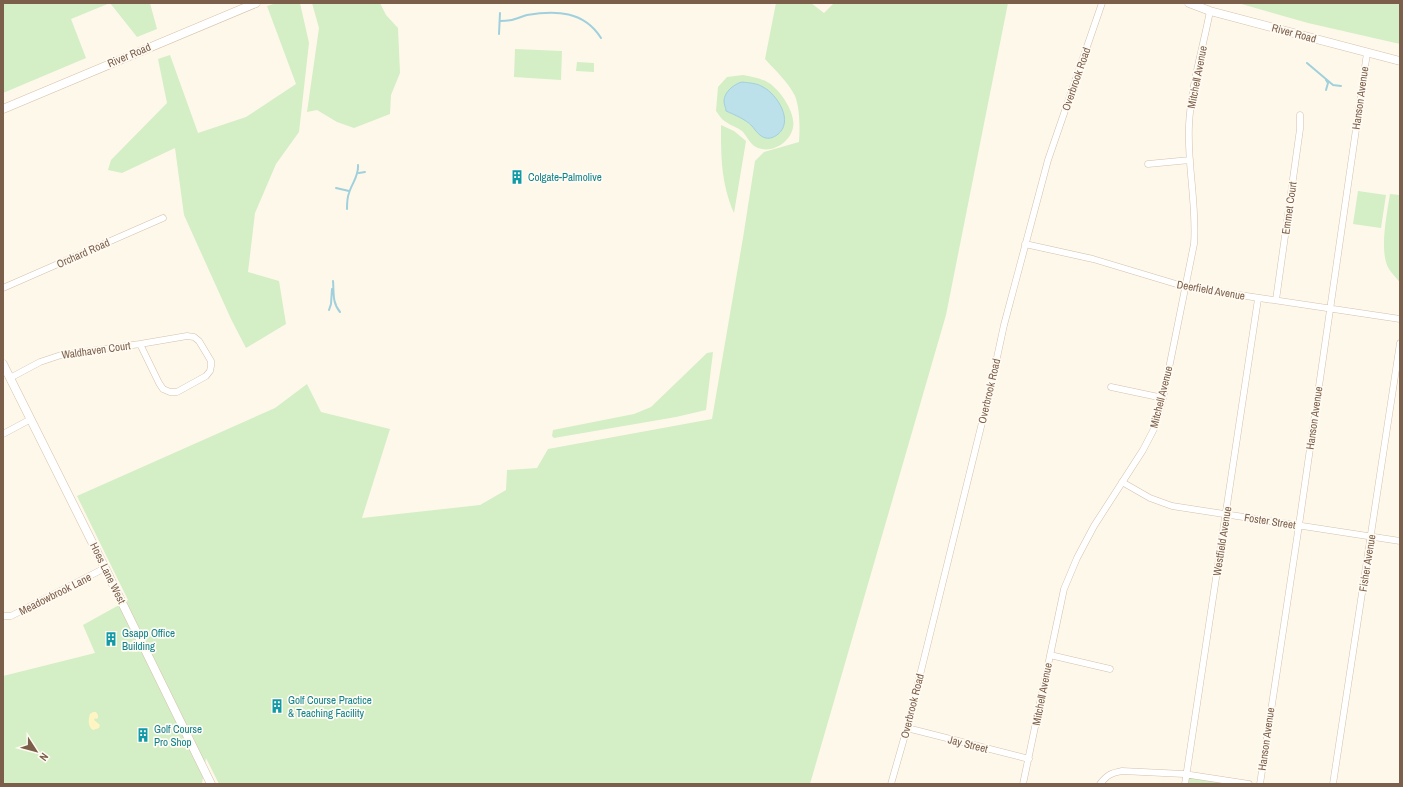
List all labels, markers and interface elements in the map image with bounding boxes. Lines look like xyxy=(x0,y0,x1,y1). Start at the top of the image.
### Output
street label: River Road xyxy=(1270,20,1318,46)
street label: River Road xyxy=(105,40,153,70)
street label: Mitchell Avenue xyxy=(1184,44,1210,110)
street label: Overbrook Road xyxy=(1059,45,1093,113)
street label: Hanson Avenue xyxy=(1349,66,1371,130)
building icon: Colgate-Palmolive xyxy=(509,169,525,185)
place label: Colgate-Palmolive xyxy=(528,170,602,184)
street label: Emmet Court xyxy=(1278,180,1300,235)
street label: Orchard Road xyxy=(54,235,112,271)
street label: Deerfield Avenue xyxy=(1176,277,1246,303)
street label: Waldhaven Court xyxy=(61,338,132,362)
street label: Overbrook Road xyxy=(975,357,1003,425)
street label: Mitchell Avenue xyxy=(1147,364,1175,430)
street label: Hanson Avenue xyxy=(1303,386,1325,450)
street label: Westfield Avenue xyxy=(1210,505,1234,577)
street label: Foster Street xyxy=(1243,510,1297,532)
street label: Fisher Avenue xyxy=(1356,533,1378,593)
street label: Hoes Lane West xyxy=(87,540,129,606)
street label: Meadowbrook Lane xyxy=(17,570,93,618)
place label: Gsapp Office Building xyxy=(122,626,175,653)
building icon: Gsapp Office Building xyxy=(103,631,119,647)
street label: Mitchell Avenue xyxy=(1029,661,1055,727)
street label: Overbrook Road xyxy=(897,672,927,740)
place label: Golf Course Practice & Teaching Facility xyxy=(288,693,372,720)
building icon: Golf Course Practice & Teaching Facility xyxy=(269,698,285,714)
street label: Hanson Avenue xyxy=(1255,707,1277,771)
place label: Golf Course Pro Shop xyxy=(154,722,202,749)
building icon: Golf Course Pro Shop xyxy=(135,727,151,743)
north arrow xyxy=(16,731,56,771)
street label: Jay Street xyxy=(947,732,990,756)
text: N xyxy=(37,750,52,764)

